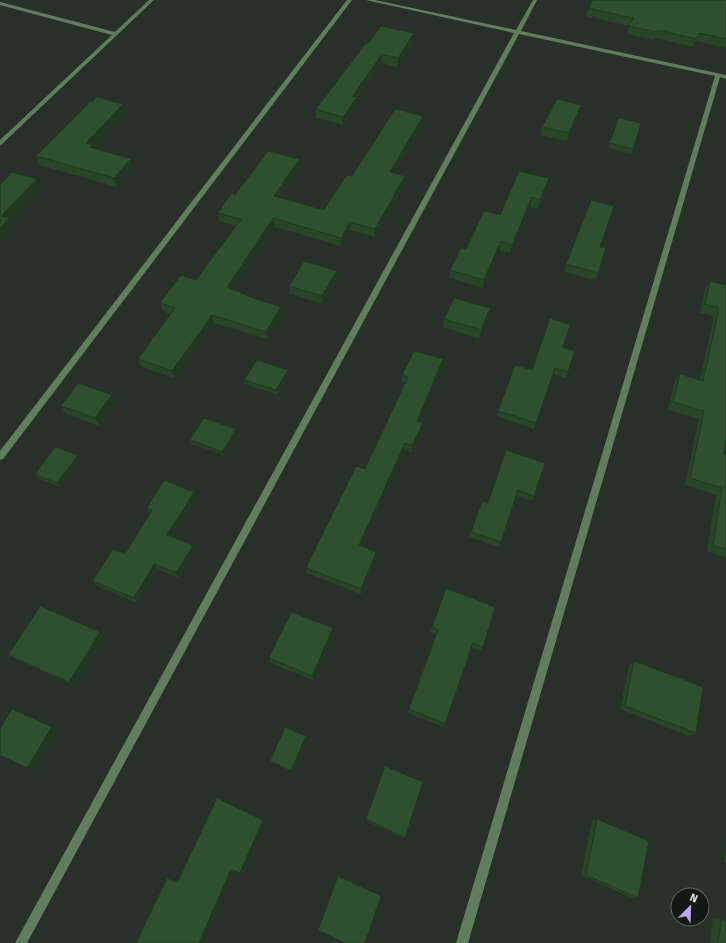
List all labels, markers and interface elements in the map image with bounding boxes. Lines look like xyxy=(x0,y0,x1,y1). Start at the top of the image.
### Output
north arrow xyxy=(670,887,710,927)
text: N xyxy=(688,891,700,906)

